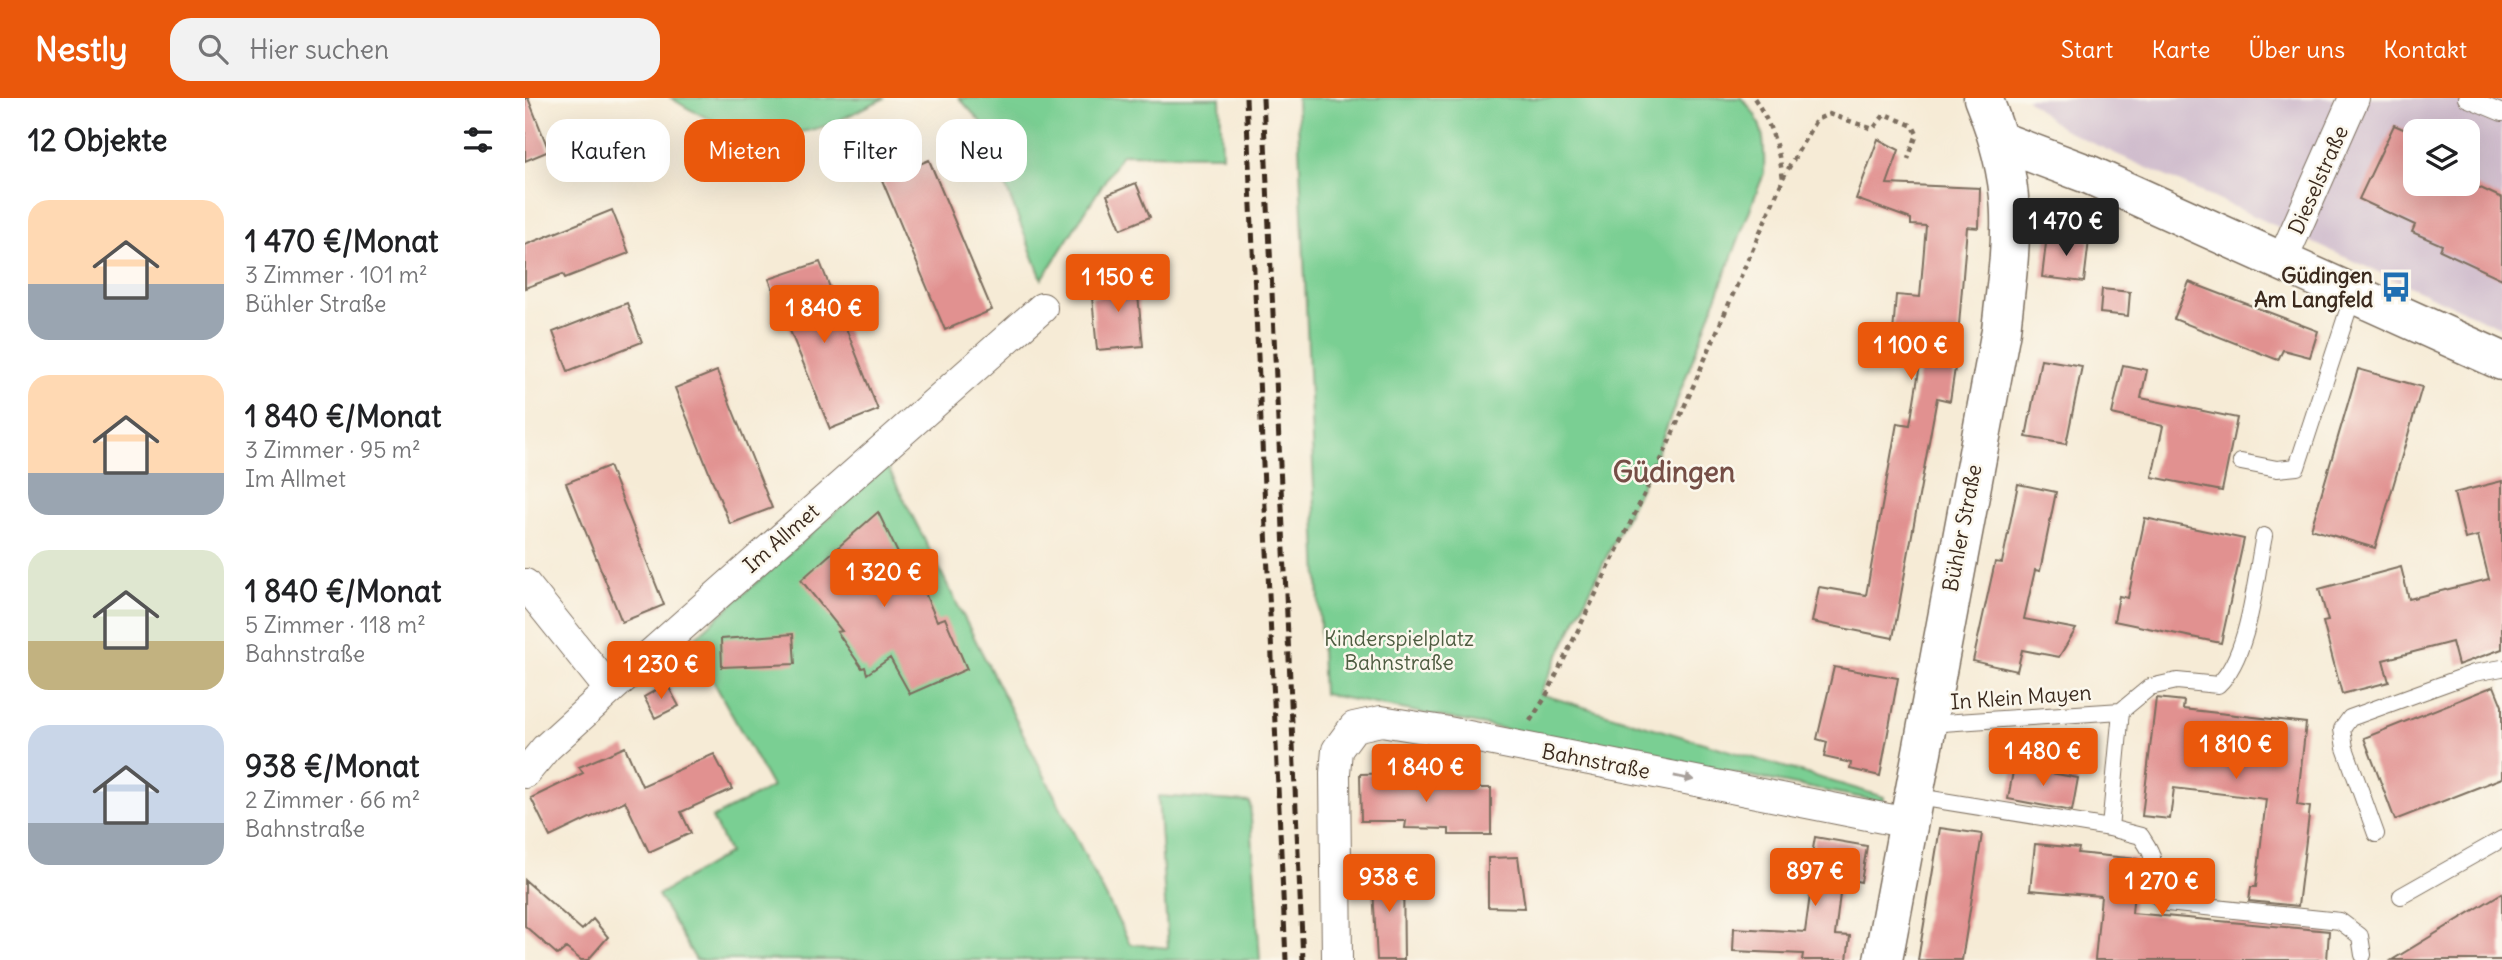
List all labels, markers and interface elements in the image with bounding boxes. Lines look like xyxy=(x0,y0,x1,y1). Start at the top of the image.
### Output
search box xyxy=(170,18,660,81)
text: Nestly xyxy=(35,28,128,70)
icon: search xyxy=(194,30,232,68)
text: Hier suchen xyxy=(250,33,389,66)
text: Start xyxy=(2061,34,2113,64)
text: Karte xyxy=(2151,34,2210,64)
text: Über uns xyxy=(2248,34,2345,64)
text: Kontakt xyxy=(2383,34,2467,64)
chip: Kaufen xyxy=(546,119,670,182)
chip: Mieten xyxy=(684,119,805,182)
chip: Filter xyxy=(819,119,922,182)
chip: Neu xyxy=(936,119,1027,182)
map controls xyxy=(2403,119,2480,196)
button: layers xyxy=(2403,119,2480,196)
text: 12 Objekte xyxy=(28,121,167,159)
icon: filters xyxy=(459,121,497,159)
street label: Dieselstraße xyxy=(2282,121,2354,239)
pin: 1 470 € xyxy=(2001,198,2131,258)
text: 1 470 € xyxy=(2029,206,2103,235)
text: 1 470 €/Monat xyxy=(245,222,438,260)
icon: home xyxy=(84,228,168,312)
pin: 1 150 € xyxy=(1053,254,1183,314)
text: 3 Zimmer · 101 m² xyxy=(245,260,428,289)
text: 1 150 € xyxy=(1082,262,1154,291)
place label: Güdingen Am Langfeld xyxy=(2254,262,2374,313)
bus stop icon: Güdingen Am Langfeld xyxy=(2379,270,2413,304)
pin: 1 840 € xyxy=(759,286,889,345)
text: Bühler Straße xyxy=(245,289,387,318)
text: 1 840 € xyxy=(786,293,862,322)
pin: 1 100 € xyxy=(1846,322,1976,382)
text: 1 100 € xyxy=(1874,330,1948,359)
text: 1 840 €/Monat xyxy=(245,397,441,435)
icon: home xyxy=(84,403,168,487)
text: 3 Zimmer · 95 m² xyxy=(245,435,421,464)
district label: Güdingen xyxy=(1613,454,1735,490)
street label: Bühler Straße xyxy=(1936,462,1988,594)
text: Im Allmet xyxy=(245,464,346,493)
street label: Im Allmet xyxy=(737,498,825,578)
pin: 1 320 € xyxy=(819,550,949,609)
text: 1 320 € xyxy=(846,557,922,586)
text: 1 840 €/Monat xyxy=(245,572,441,610)
icon: home xyxy=(84,578,168,662)
text: 5 Zimmer · 118 m² xyxy=(245,610,426,639)
park label: Kinderspielplatz Bahnstraße xyxy=(1324,625,1474,676)
text: Bahnstraße xyxy=(245,639,365,668)
pin: 1 230 € xyxy=(596,642,726,701)
text: 1 230 € xyxy=(623,649,699,678)
street label: In Klein Mayen xyxy=(1950,679,2092,715)
pin: 1 810 € xyxy=(2171,722,2301,781)
pin: 1 480 € xyxy=(1978,728,2108,788)
text: 1 810 € xyxy=(2200,729,2272,758)
text: 1 480 € xyxy=(2005,736,2081,765)
street label: Bahnstraße xyxy=(1540,737,1652,785)
pin: 1 840 € xyxy=(1361,744,1491,804)
text: 938 €/Monat xyxy=(245,747,419,785)
text: 1 840 € xyxy=(1388,752,1464,781)
icon: home xyxy=(84,753,168,837)
one-way arrow xyxy=(1673,773,1695,784)
text: 2 Zimmer · 66 m² xyxy=(245,785,420,814)
text: Bahnstraße xyxy=(245,814,365,843)
pin: 897 € xyxy=(1766,848,1864,908)
pin: 938 € xyxy=(1340,854,1438,914)
text: 897 € xyxy=(1786,856,1844,885)
pin: 1 270 € xyxy=(2097,858,2227,918)
text: 938 € xyxy=(1359,862,1419,891)
text: 1 270 € xyxy=(2125,866,2199,895)

